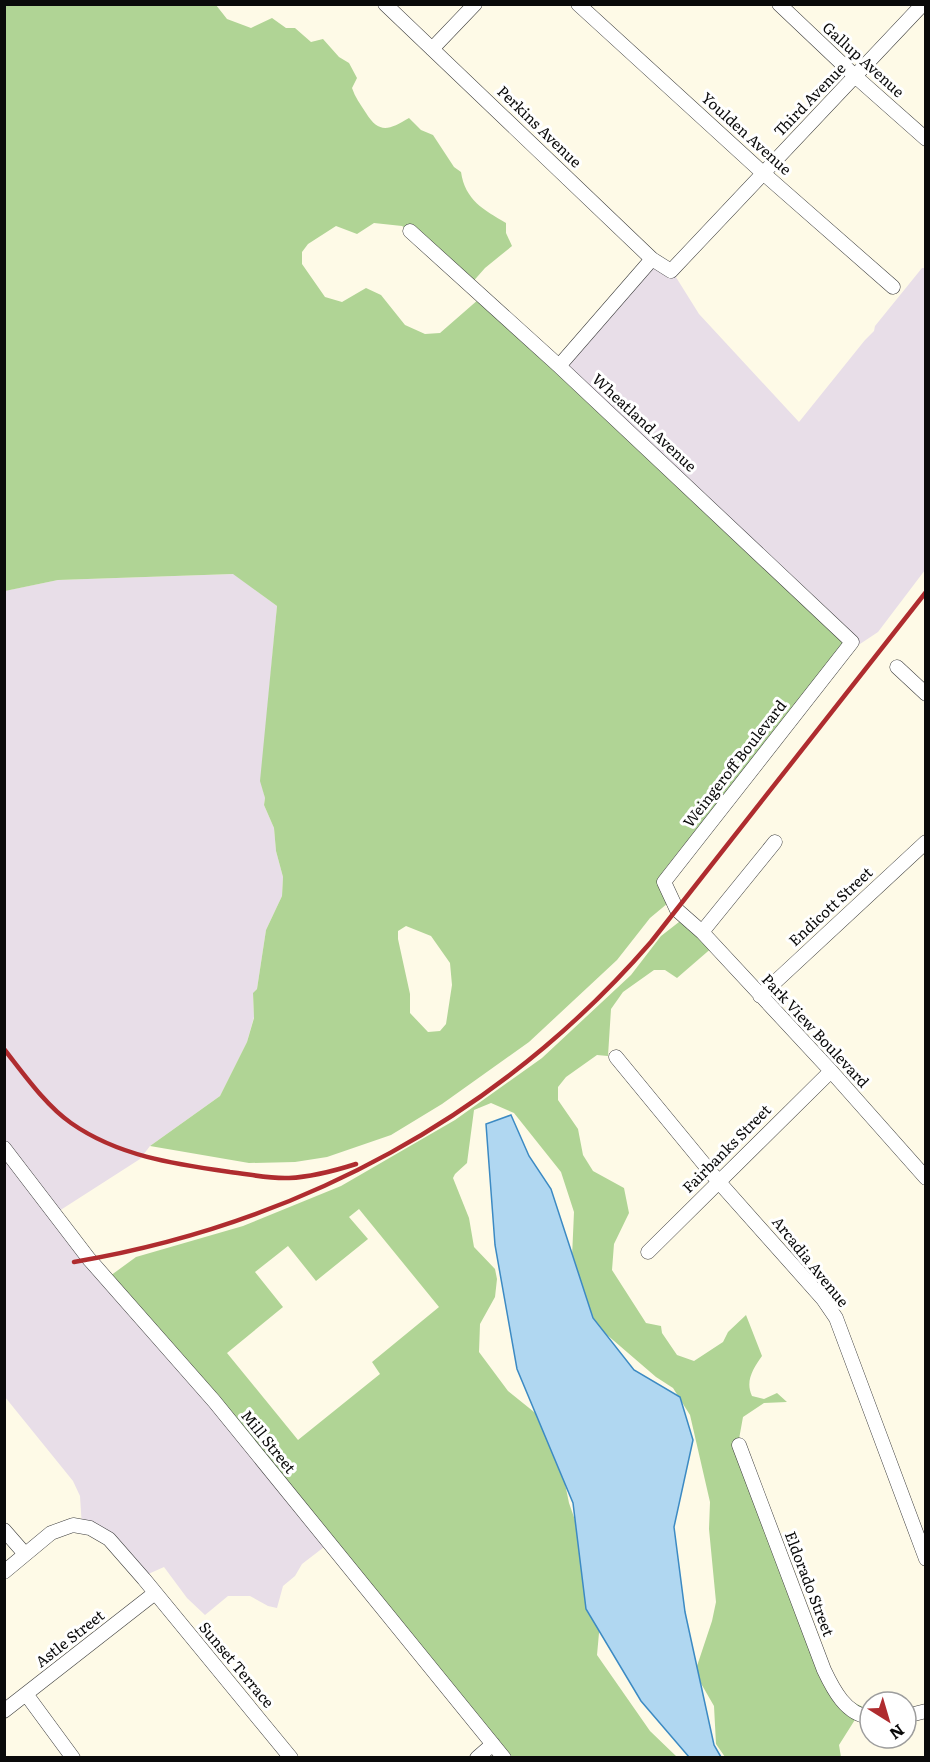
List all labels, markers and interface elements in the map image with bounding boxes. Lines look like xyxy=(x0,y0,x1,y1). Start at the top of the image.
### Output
street label: Gallup Avenue xyxy=(818,16,910,102)
street label: Third Avenue xyxy=(768,57,850,141)
street label: Perkins Avenue xyxy=(493,80,588,172)
street label: Youlden Avenue xyxy=(697,86,797,180)
street label: Wheatland Avenue xyxy=(588,367,703,477)
street label: Weingeroff Boulevard xyxy=(677,694,791,832)
street label: Endicott Street xyxy=(783,861,877,951)
street label: Park View Boulevard xyxy=(757,968,875,1092)
street label: Fairbanks Street xyxy=(676,1098,776,1198)
street label: Arcadia Avenue xyxy=(767,1211,855,1312)
street label: Mill Street xyxy=(236,1404,302,1478)
street label: Eldorado Street xyxy=(780,1528,841,1639)
street label: Astle Street xyxy=(30,1603,109,1672)
street label: Sunset Terrace xyxy=(194,1616,280,1712)
north arrow xyxy=(858,1690,918,1750)
text: N xyxy=(885,1719,910,1746)

